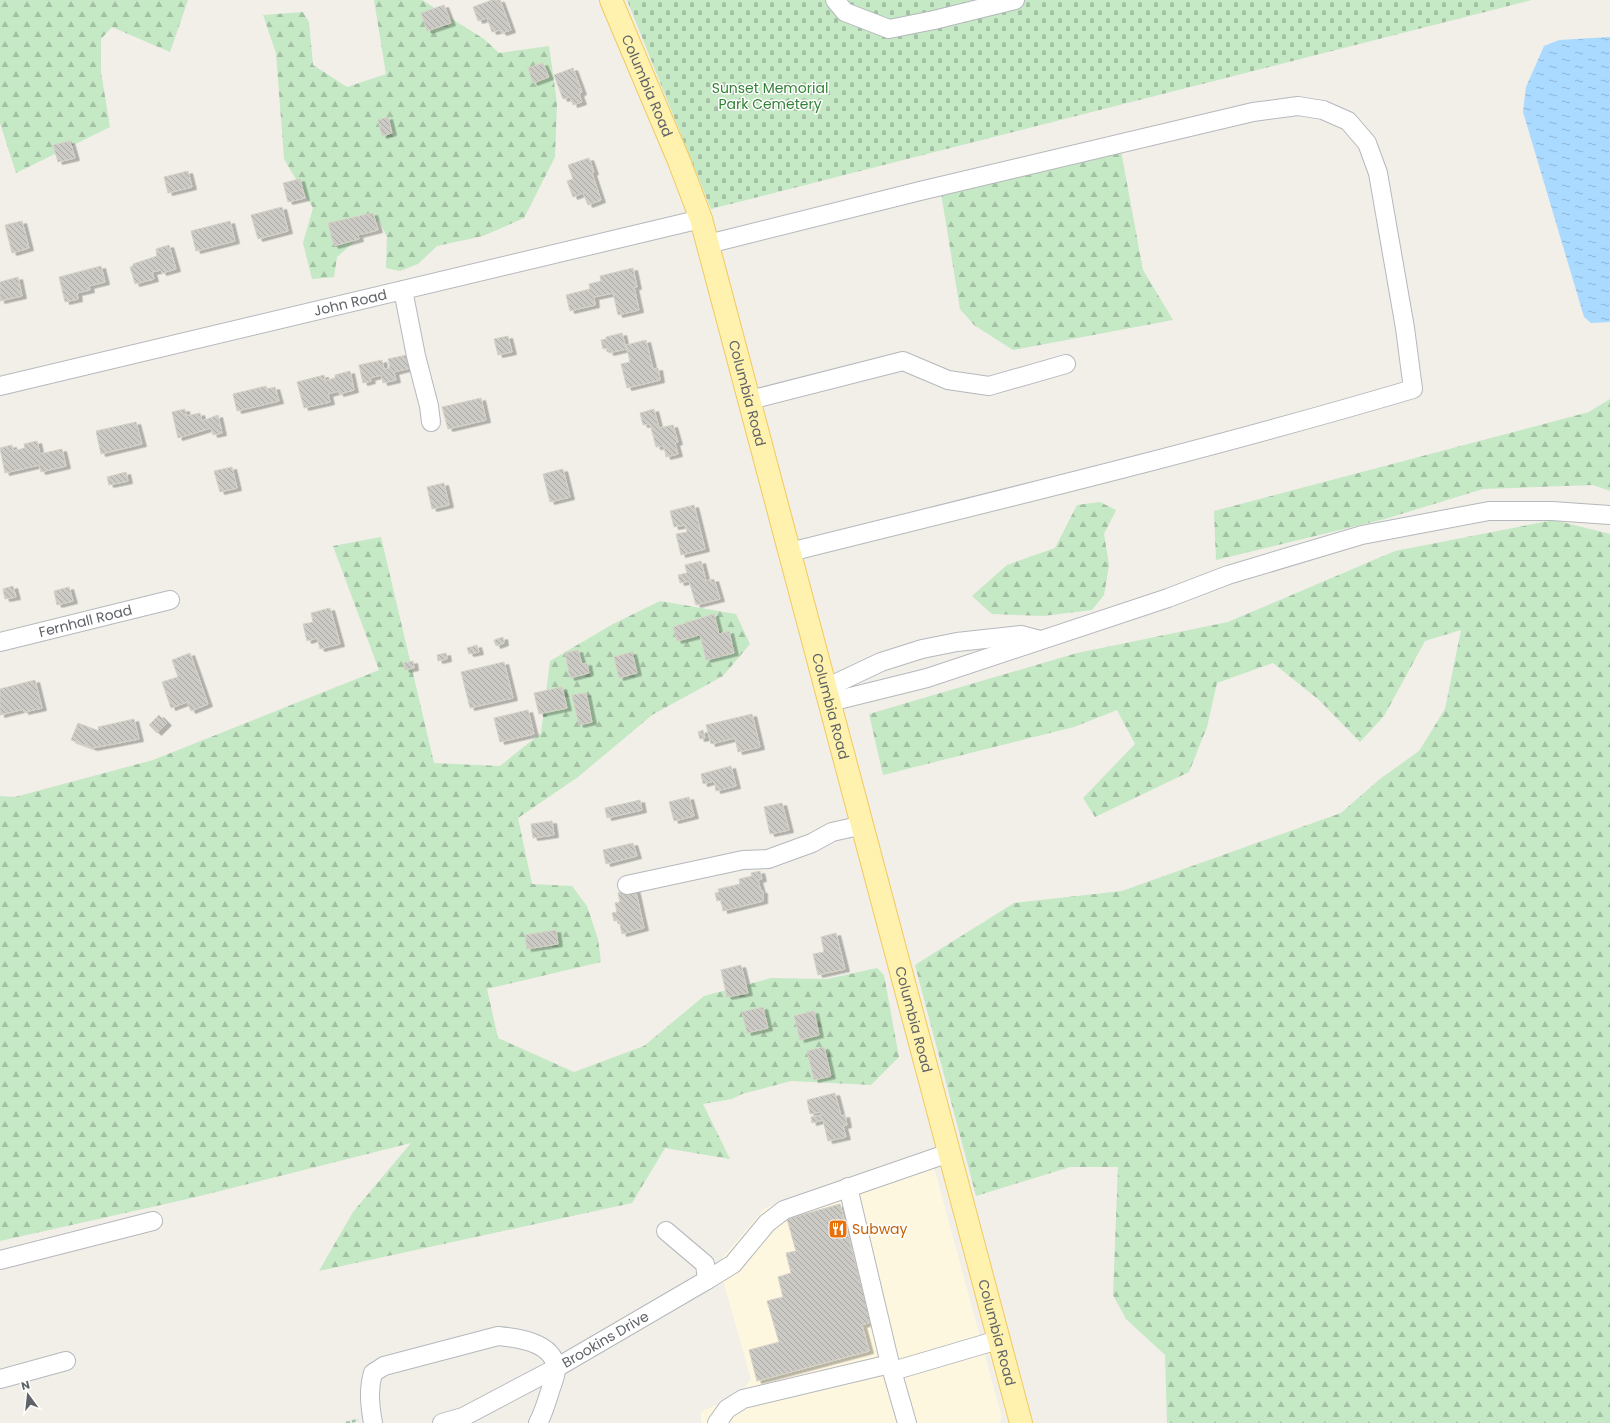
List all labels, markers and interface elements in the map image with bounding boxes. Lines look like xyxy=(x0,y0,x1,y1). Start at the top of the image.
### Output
street label: Columbia Road xyxy=(617,31,678,140)
park label: Sunset Memorial Park Cemetery xyxy=(712,78,828,114)
street label: John Road xyxy=(312,284,389,321)
street label: Columbia Road xyxy=(724,338,771,448)
street label: Fernhall Road xyxy=(37,600,134,642)
street label: Columbia Road xyxy=(807,651,854,762)
street label: Columbia Road xyxy=(890,964,937,1075)
restaurant icon: Subway xyxy=(827,1218,849,1240)
place label: Subway xyxy=(852,1219,908,1239)
street label: Columbia Road xyxy=(973,1277,1021,1388)
street label: Brookins Drive xyxy=(558,1306,653,1372)
north arrow xyxy=(8,1375,48,1415)
text: N xyxy=(19,1377,31,1394)

